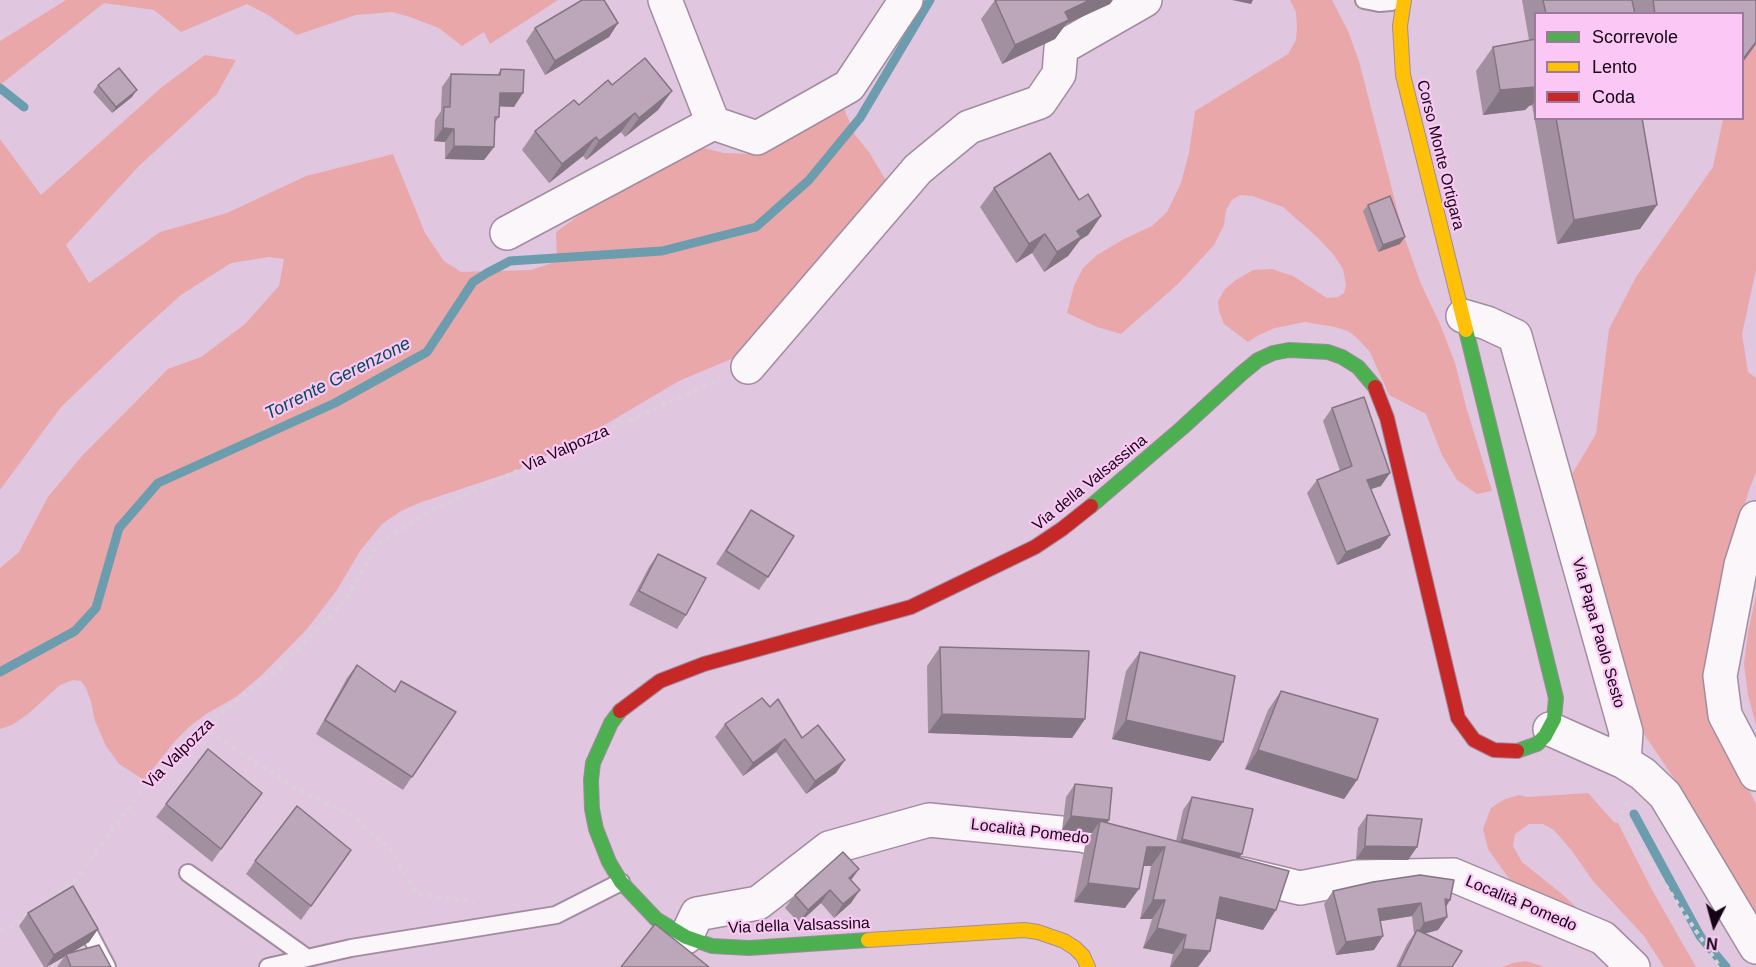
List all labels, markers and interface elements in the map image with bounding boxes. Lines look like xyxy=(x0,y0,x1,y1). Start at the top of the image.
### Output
legend xyxy=(1534,12,1744,120)
text: Scorrevole xyxy=(1592,27,1678,47)
text: Lento xyxy=(1592,57,1637,77)
street label: Corso Monte Ortigara xyxy=(1412,78,1468,232)
text: Coda xyxy=(1592,87,1635,107)
water label: Torrente Gerenzone xyxy=(262,333,414,425)
street label: Via Valpozza xyxy=(520,422,612,476)
street label: Via della Valsassina xyxy=(1029,431,1151,535)
street label: Via Papa Paolo Sesto xyxy=(1567,556,1629,710)
street label: Via Valpozza xyxy=(140,715,218,793)
street label: Località Pomedo xyxy=(970,815,1090,849)
street label: Località Pomedo xyxy=(1462,872,1580,936)
north arrow xyxy=(1684,895,1744,955)
street label: Via della Valsassina xyxy=(728,914,870,938)
text: N xyxy=(1705,934,1719,952)

